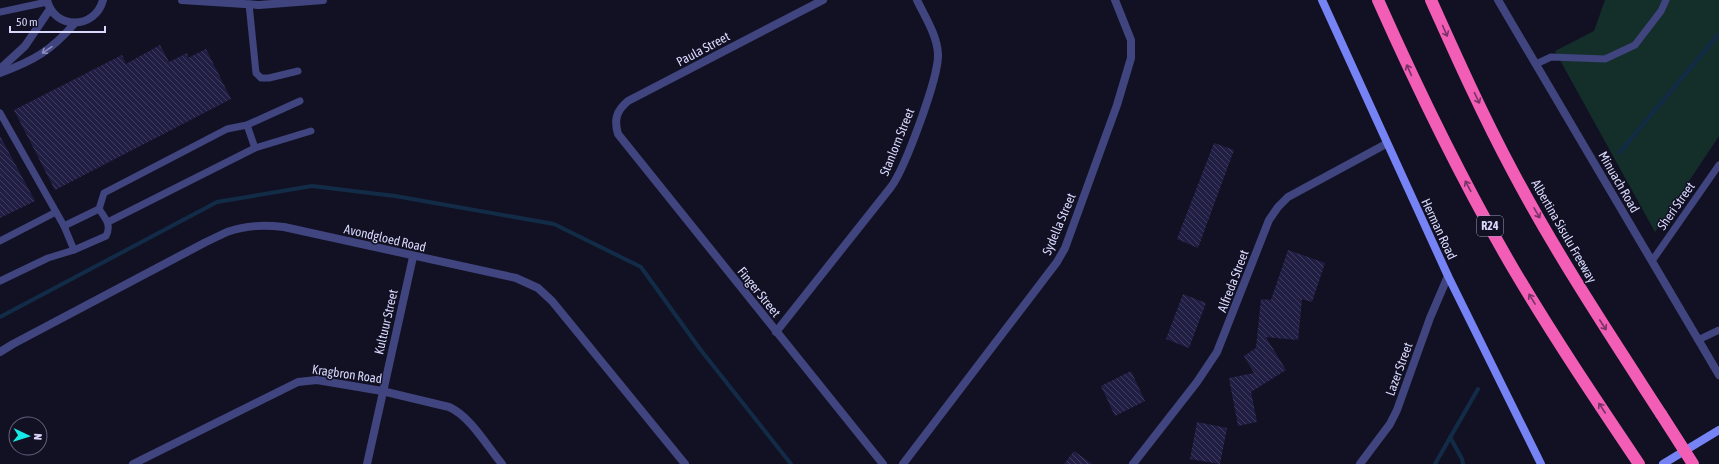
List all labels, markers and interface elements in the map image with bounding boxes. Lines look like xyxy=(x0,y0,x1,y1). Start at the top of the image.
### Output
scale bar xyxy=(10,8,105,34)
text: 50 m xyxy=(16,15,38,29)
one-way arrow xyxy=(1442,25,1449,37)
street label: Paula Street xyxy=(674,29,732,69)
one-way arrow xyxy=(41,46,52,54)
one-way arrow xyxy=(1405,64,1413,76)
one-way arrow xyxy=(1473,91,1481,103)
street label: Stanlorn Street xyxy=(877,106,917,178)
street label: Minuach Road xyxy=(1595,149,1643,215)
street label: Albertina Sisulu Freeway xyxy=(1528,177,1600,286)
street label: Sheri Street xyxy=(1654,179,1698,233)
one-way arrow xyxy=(1464,180,1471,192)
street label: Sydella Street xyxy=(1039,191,1079,257)
street label: Herman Road xyxy=(1418,196,1460,262)
one-way arrow xyxy=(1533,207,1541,219)
road number: R24 xyxy=(1477,216,1503,236)
street label: Avondgloed Road xyxy=(342,221,428,255)
street label: Alfreda Street xyxy=(1214,247,1252,314)
street label: Finger Street xyxy=(734,264,784,320)
street label: Kultuur Street xyxy=(371,288,401,356)
one-way arrow xyxy=(1528,293,1537,304)
one-way arrow xyxy=(1599,319,1607,330)
street label: Lazer Street xyxy=(1382,340,1416,398)
street label: Kragbron Road xyxy=(311,362,383,386)
one-way arrow xyxy=(1598,403,1606,414)
north arrow xyxy=(8,416,48,456)
text: N xyxy=(32,433,44,440)

